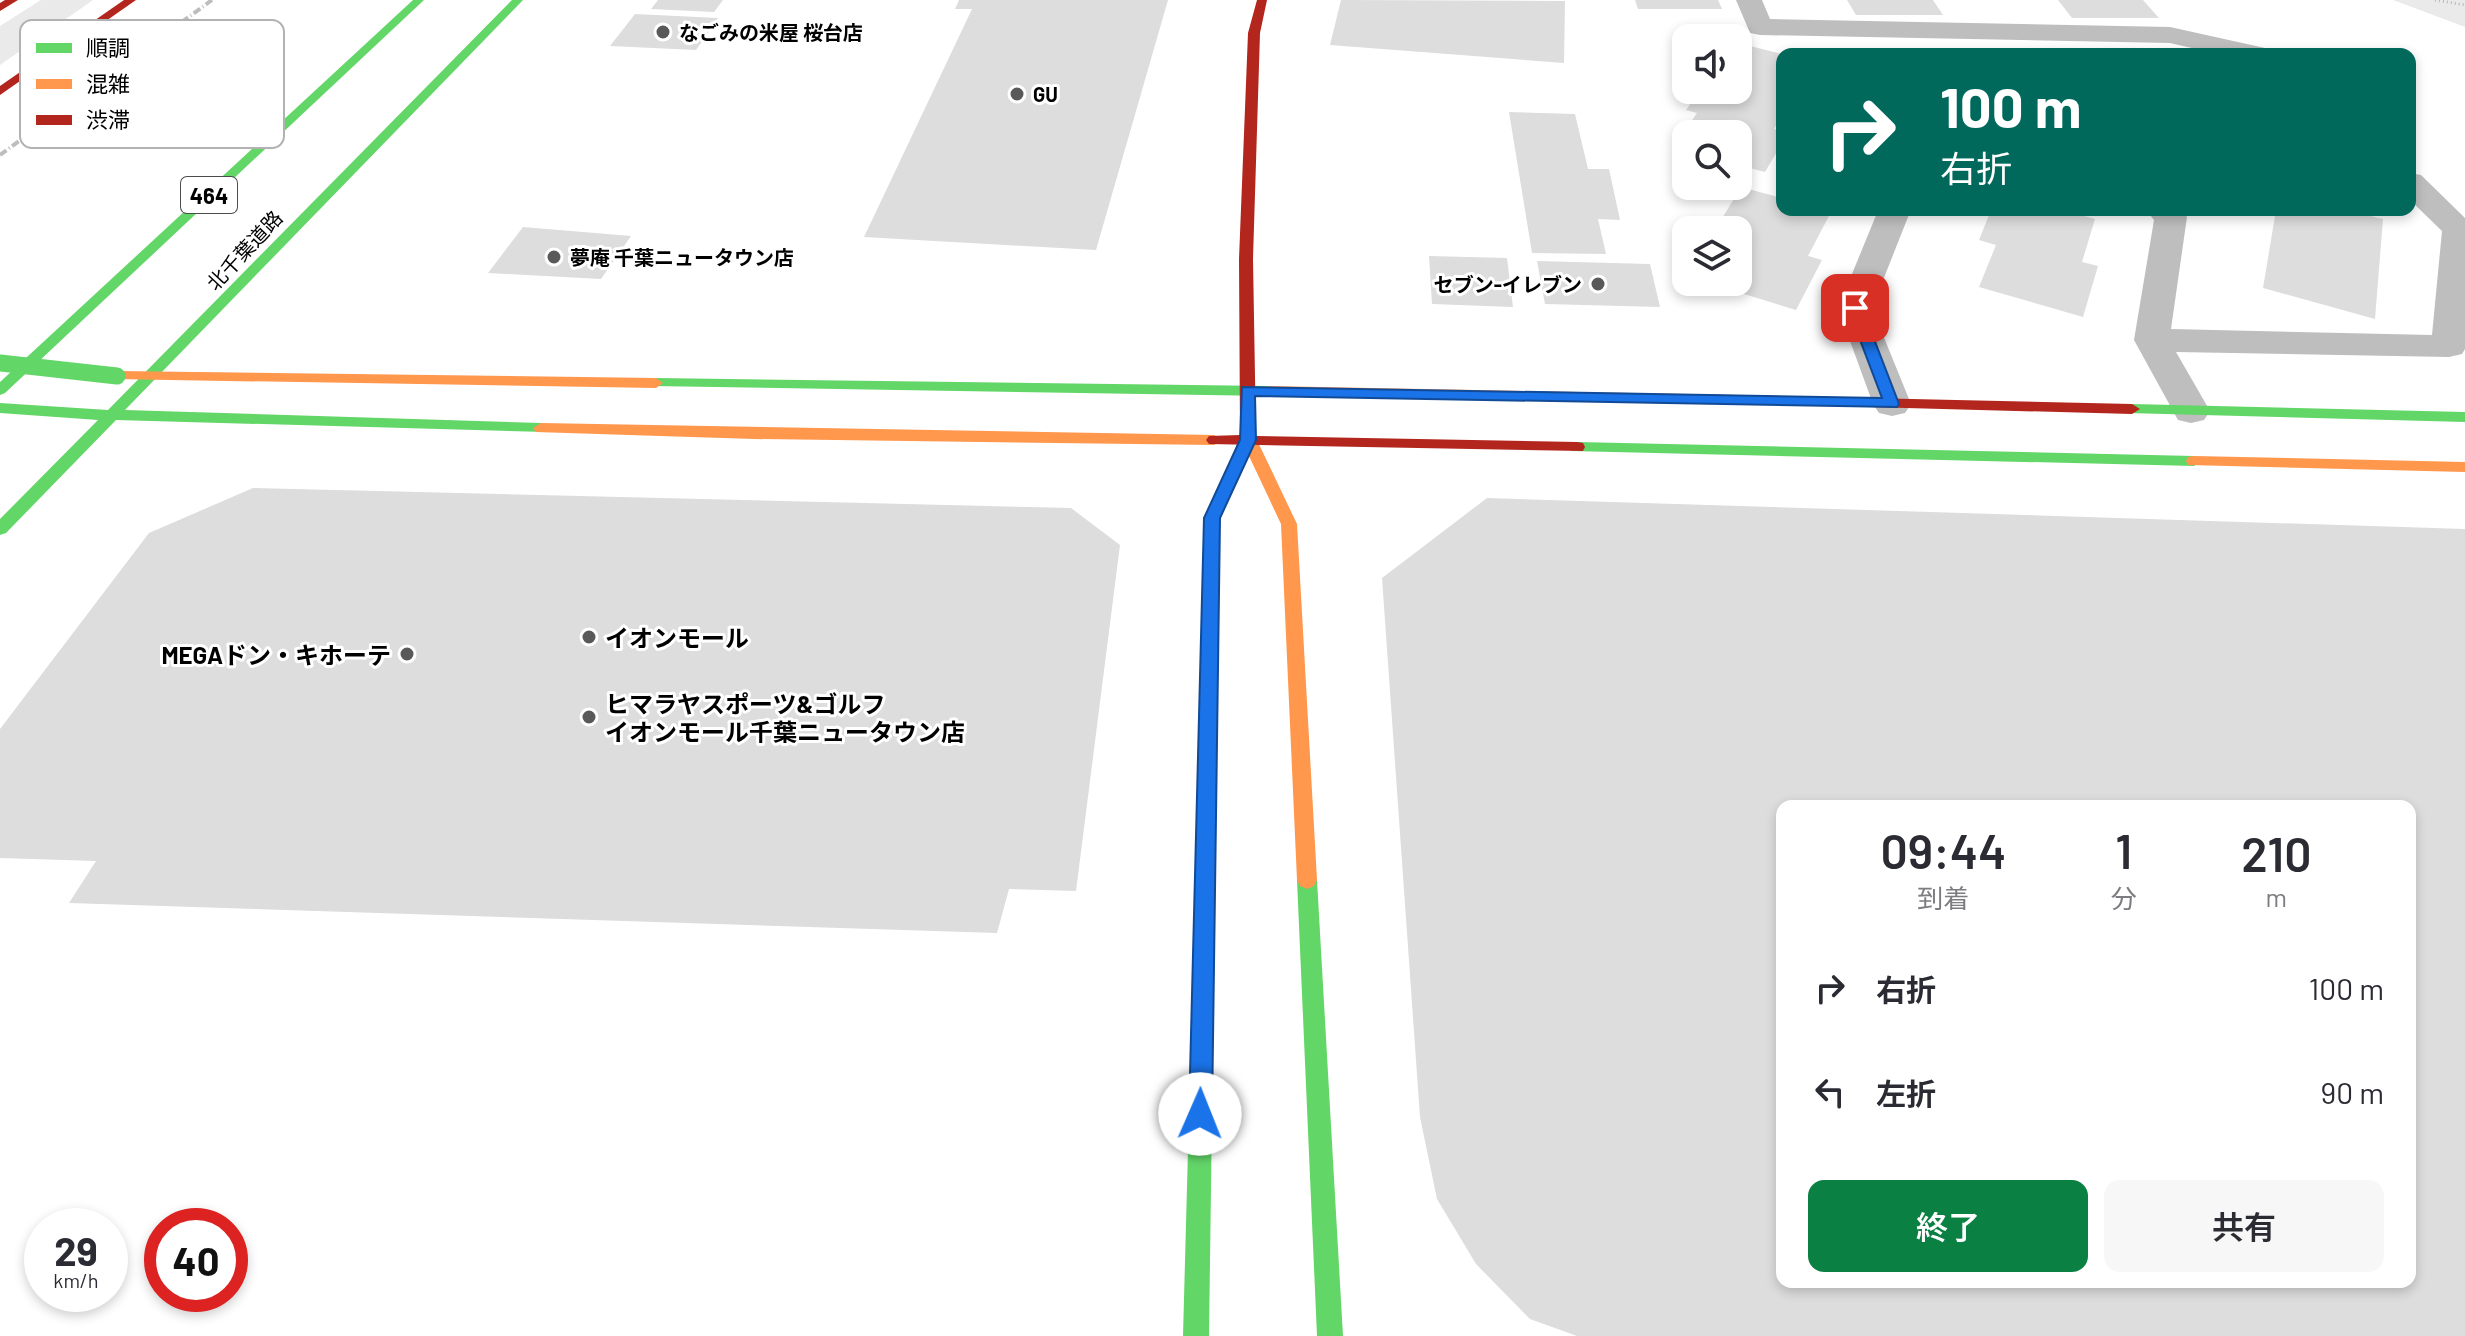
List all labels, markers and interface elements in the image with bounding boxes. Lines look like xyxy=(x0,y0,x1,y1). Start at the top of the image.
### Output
legend xyxy=(20,20,284,148)
place label: なごみの米屋 桜台店 xyxy=(679,20,863,44)
marker: なごみの米屋 桜台店 xyxy=(654,23,672,41)
map controls xyxy=(1672,24,1752,296)
button: sound xyxy=(1672,24,1752,104)
text: 順調 xyxy=(86,34,130,60)
text: 混雑 xyxy=(86,70,130,96)
text: 100 m xyxy=(1940,72,2082,139)
icon: right xyxy=(1808,80,1912,184)
place label: GU xyxy=(1033,82,1058,106)
marker: GU xyxy=(1008,85,1026,103)
text: 渋滞 xyxy=(86,106,130,132)
button: search xyxy=(1672,120,1752,200)
text: 右折 xyxy=(1940,146,2012,189)
road number: 464 xyxy=(181,177,237,213)
street label: 北千葉道路 xyxy=(201,205,287,295)
button: layers xyxy=(1672,216,1752,296)
place label: 夢庵 千葉ニュータウン店 xyxy=(570,245,794,269)
marker: 夢庵 千葉ニュータウン店 xyxy=(545,248,563,266)
place label: セブン-イレブン xyxy=(1434,272,1582,296)
pin xyxy=(1821,274,1889,342)
marker: セブン-イレブン xyxy=(1589,275,1607,293)
icon: arrive xyxy=(1833,286,1877,330)
place label: イオンモール xyxy=(605,623,749,652)
marker: イオンモール xyxy=(580,628,598,646)
place label: MEGAドン・キホーテ xyxy=(161,640,391,669)
marker: MEGAドン・キホーテ xyxy=(398,645,416,663)
place label: ヒマラヤスポーツ&ゴルフ イオンモール千葉ニュータウン店 xyxy=(605,689,965,746)
marker: ヒマラヤスポーツ&ゴルフ イオンモール千葉ニュータウン店 xyxy=(580,708,598,726)
text: 09:44 xyxy=(1880,821,2006,879)
text: 1 xyxy=(2115,821,2132,879)
text: 210 xyxy=(2241,824,2311,882)
text: m xyxy=(2266,881,2287,912)
text: 到着 xyxy=(1917,882,1969,913)
text: 分 xyxy=(2111,882,2137,913)
icon: right xyxy=(1808,966,1852,1010)
text: 100 m xyxy=(2309,970,2384,1006)
text: 右折 xyxy=(1876,971,1936,1007)
icon: left xyxy=(1808,1070,1852,1114)
position arrow xyxy=(1158,1072,1242,1156)
text: 90 m xyxy=(2321,1074,2384,1110)
text: 左折 xyxy=(1876,1075,1936,1111)
button: 終了 xyxy=(1808,1180,2088,1272)
button: 共有 xyxy=(2104,1180,2384,1272)
speed limit sign: 40 xyxy=(144,1208,248,1312)
text: 29 xyxy=(54,1226,98,1274)
text: km/h xyxy=(53,1268,99,1292)

